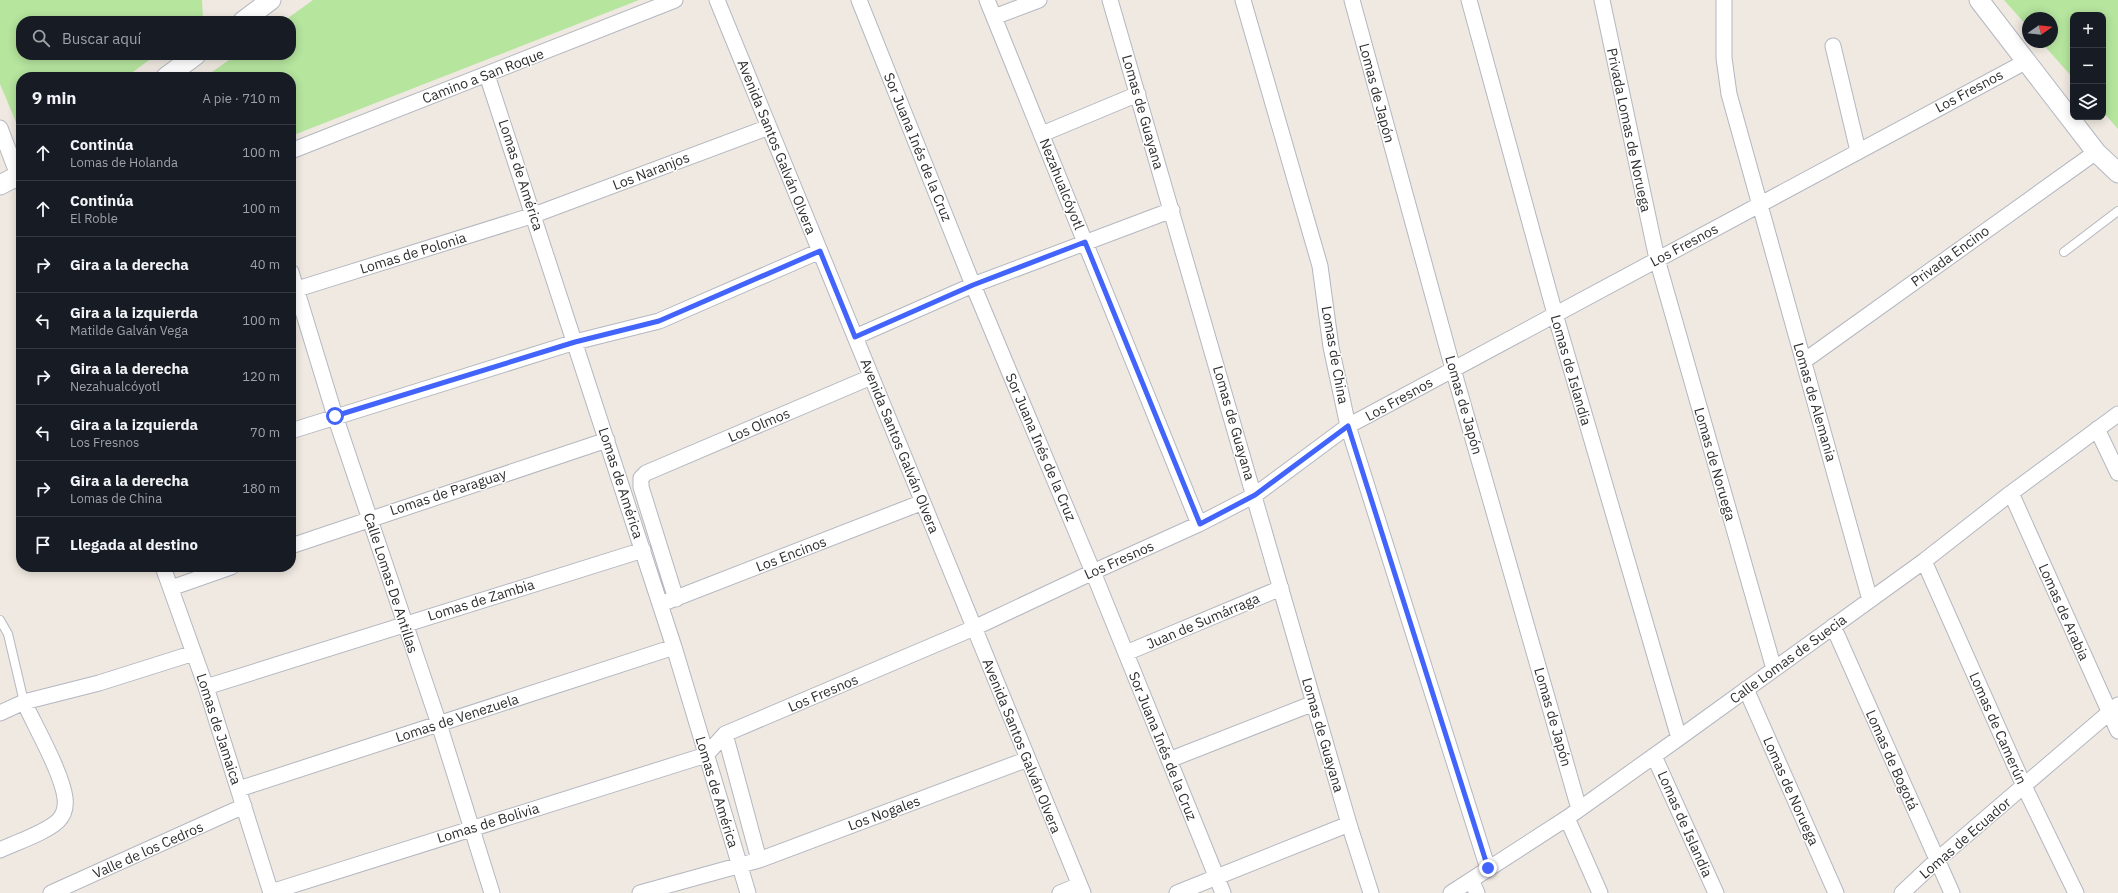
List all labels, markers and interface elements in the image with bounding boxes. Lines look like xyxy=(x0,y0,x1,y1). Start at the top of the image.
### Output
north arrow xyxy=(2022,12,2058,48)
map controls xyxy=(2070,12,2106,120)
button: + xyxy=(2070,12,2106,48)
search box xyxy=(16,16,296,60)
icon: search xyxy=(30,27,52,49)
text: Buscar aquí xyxy=(62,29,141,48)
street label: Lomas de Japón xyxy=(1355,41,1399,145)
street label: Camino a San Roque xyxy=(420,44,547,108)
street label: Privada Lomas de Noruega xyxy=(1603,46,1655,214)
button: − xyxy=(2070,48,2106,84)
street label: Lomas de Guayana xyxy=(1118,53,1168,172)
street label: Avenida Santos Galván Olvera xyxy=(734,57,821,237)
street label: Los Fresnos xyxy=(1932,65,2006,116)
street label: Sor Juana Inés de la Cruz xyxy=(880,70,956,225)
button: layers xyxy=(2070,84,2106,120)
text: 9 min xyxy=(32,87,76,109)
text: A pie · 710 m xyxy=(202,90,280,107)
street label: Lomas de América xyxy=(495,117,548,233)
text: Continúa xyxy=(70,135,134,154)
street label: Nezahualcóyotl xyxy=(1036,136,1089,232)
icon: ahead xyxy=(32,142,54,164)
text: 100 m xyxy=(242,144,280,161)
street label: Los Naranjos xyxy=(610,148,692,194)
text: Lomas de Holanda xyxy=(70,154,178,171)
text: Continúa xyxy=(70,191,134,210)
icon: ahead xyxy=(32,198,54,220)
text: 100 m xyxy=(242,200,280,217)
text: El Roble xyxy=(70,210,118,227)
street label: Los Fresnos xyxy=(1647,219,1721,270)
street label: Privada Encino xyxy=(1907,221,1993,290)
street label: Lomas de Polonia xyxy=(358,228,469,278)
icon: right xyxy=(32,254,54,276)
text: Gira a la derecha xyxy=(70,255,189,274)
text: 40 m xyxy=(250,256,280,273)
text: Gira a la izquierda xyxy=(70,303,198,322)
street label: Lomas de China xyxy=(1318,305,1353,406)
icon: left xyxy=(32,310,54,332)
text: 100 m xyxy=(242,312,280,329)
street label: Lomas de Islandia xyxy=(1547,313,1596,428)
text: Matilde Galván Vega xyxy=(70,322,188,339)
street label: Lomas de Alemania xyxy=(1789,341,1841,464)
street label: Lomas de Japón xyxy=(1441,353,1487,457)
street label: Avenida Santos Galván Olvera xyxy=(857,356,944,536)
text: Gira a la derecha xyxy=(70,359,189,378)
street label: Lomas de Guayana xyxy=(1209,364,1259,483)
icon: right xyxy=(32,366,54,388)
text: 120 m xyxy=(242,368,280,385)
street label: Sor Juana Inés de la Cruz xyxy=(1002,370,1081,524)
street label: Los Fresnos xyxy=(1362,373,1436,425)
text: Nezahualcóyotl xyxy=(70,378,160,395)
street label: Los Olmos xyxy=(725,404,793,446)
street label: Lomas de Noruega xyxy=(1690,405,1740,523)
route start xyxy=(326,407,344,425)
text: Gira a la izquierda xyxy=(70,415,198,434)
icon: left xyxy=(32,422,54,444)
text: 70 m xyxy=(250,424,280,441)
street label: Lomas de América xyxy=(595,425,648,541)
text: Los Fresnos xyxy=(70,434,139,451)
street label: Lomas de Paraguay xyxy=(387,465,509,519)
text: Gira a la derecha xyxy=(70,471,189,490)
icon: right xyxy=(32,478,54,500)
text: 180 m xyxy=(242,480,280,497)
text: Lomas de China xyxy=(70,490,162,507)
street label: Calle Lomas De Antillas xyxy=(360,510,422,656)
street label: Los Encinos xyxy=(753,532,829,576)
icon: arrive xyxy=(32,534,54,556)
text: Llegada al destino xyxy=(70,535,198,554)
street label: Los Fresnos xyxy=(1081,537,1157,583)
street label: Lomas de Arabia xyxy=(2035,561,2094,664)
street label: Lomas de Zambia xyxy=(426,575,537,625)
street label: Juan de Sumárraga xyxy=(1144,589,1263,653)
street label: Calle Lomas de Suecia xyxy=(1726,610,1850,707)
street label: Avenida Santos Galván Olvera xyxy=(979,656,1066,836)
street label: Lomas de Japón xyxy=(1530,665,1576,769)
street label: Sor Juana Inés de la Cruz xyxy=(1125,669,1201,824)
street label: Lomas de Camerún xyxy=(1965,669,2031,787)
street label: Los Fresnos xyxy=(785,670,861,716)
street label: Lomas de Jamaica xyxy=(193,671,246,787)
street label: Lomas de Guayana xyxy=(1298,676,1348,795)
street label: Lomas de Venezuela xyxy=(393,689,521,746)
street label: Lomas de Bogotá xyxy=(1862,707,1922,814)
street label: Lomas de América xyxy=(691,734,743,850)
street label: Lomas de Noruega xyxy=(1759,734,1823,849)
street label: Lomas de Islandia xyxy=(1654,768,1717,880)
street label: Los Nogales xyxy=(845,792,923,834)
street label: Lomas de Ecuador xyxy=(1916,793,2014,883)
street label: Lomas de Bolivia xyxy=(435,799,542,847)
street label: Valle de los Cedros xyxy=(90,817,206,882)
route end xyxy=(1479,859,1497,877)

